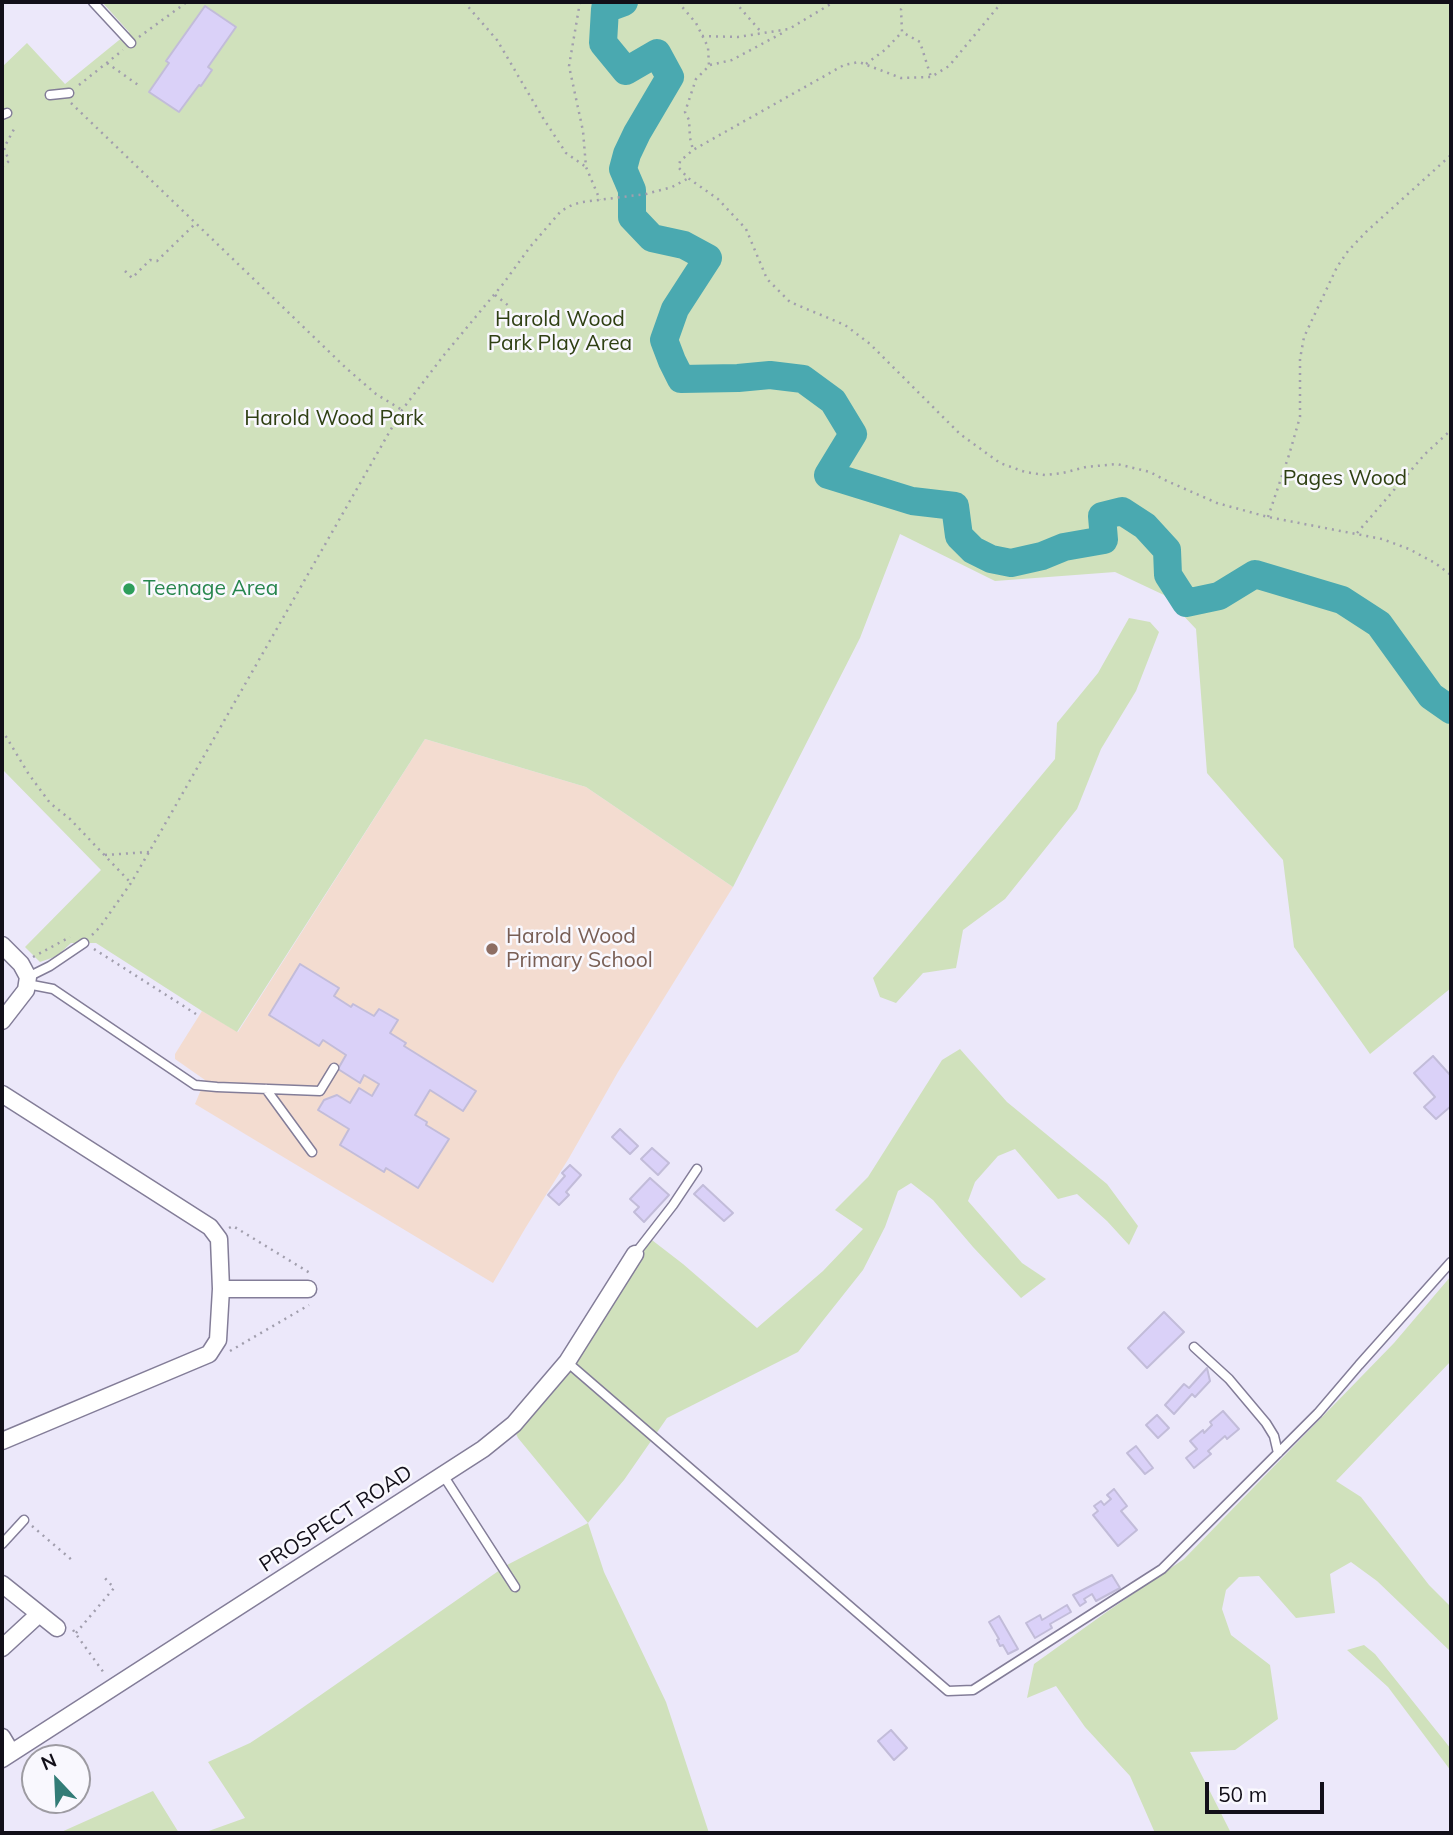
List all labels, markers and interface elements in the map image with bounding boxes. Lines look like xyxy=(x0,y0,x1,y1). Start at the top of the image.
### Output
park label: Harold Wood Park Play Area xyxy=(488,307,632,357)
park label: Harold Wood Park xyxy=(244,406,424,432)
park label: Pages Wood xyxy=(1283,466,1407,492)
place label: Teenage Area xyxy=(143,576,278,602)
marker: Teenage Area xyxy=(121,581,137,597)
place label: Harold Wood Primary School xyxy=(506,924,653,974)
marker: Harold Wood Primary School xyxy=(484,941,500,957)
street label: PROSPECT ROAD xyxy=(255,1460,417,1578)
north arrow xyxy=(21,1744,91,1814)
text: N xyxy=(37,1748,60,1775)
scale bar xyxy=(1208,1769,1327,1813)
text: 50 m xyxy=(1218,1781,1267,1807)

